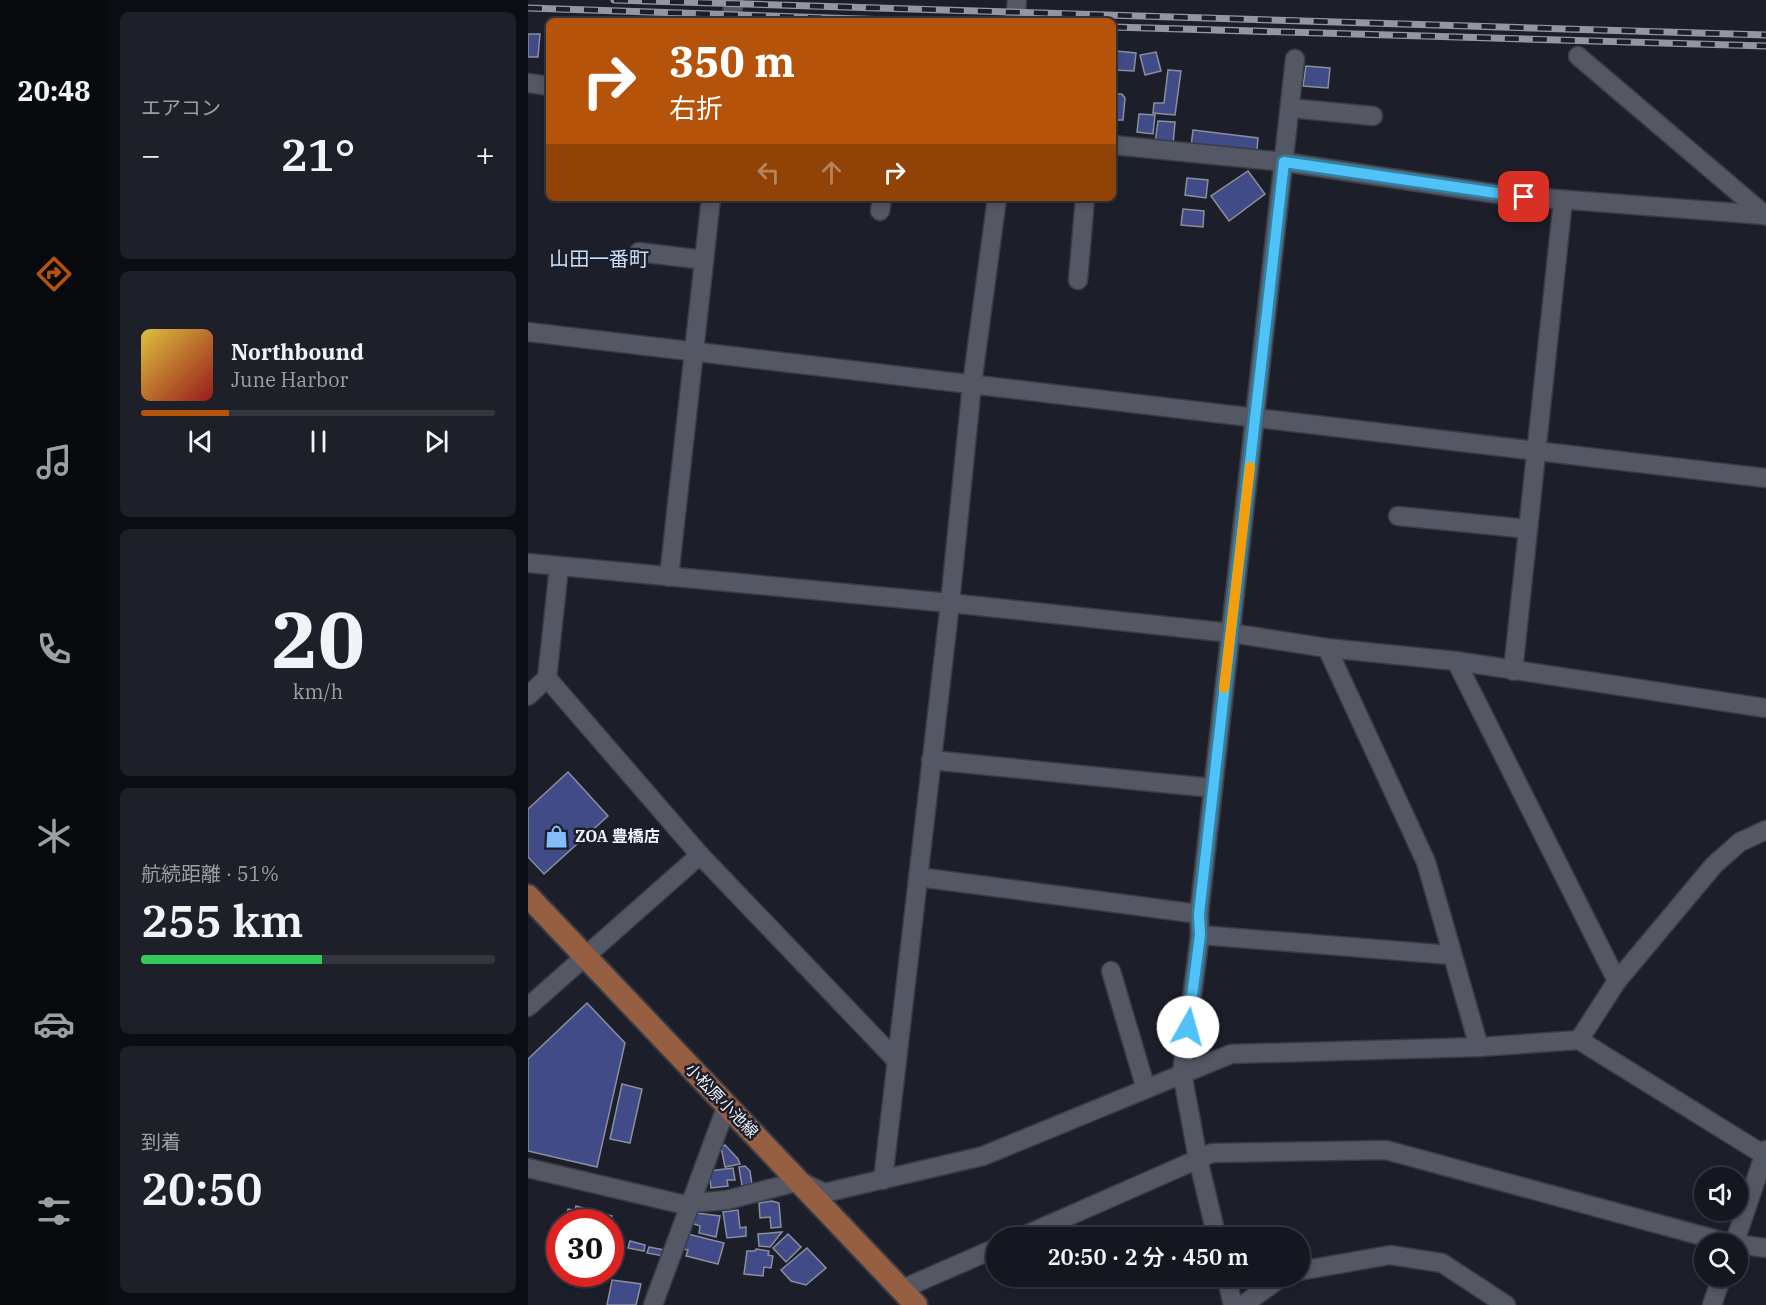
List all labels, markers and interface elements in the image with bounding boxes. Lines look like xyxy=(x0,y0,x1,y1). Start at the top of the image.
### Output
text: 350 m xyxy=(669,34,795,89)
icon: right xyxy=(570,42,648,120)
text: 20:48 xyxy=(18,73,90,108)
text: 右折 xyxy=(669,90,723,125)
text: エアコン xyxy=(141,94,221,121)
text: 21° xyxy=(280,125,356,183)
text: − xyxy=(141,133,161,176)
text: + xyxy=(475,133,495,176)
icon: left xyxy=(752,156,785,189)
icon: ahead xyxy=(815,156,848,189)
icon: right xyxy=(878,156,911,189)
pin xyxy=(1498,171,1549,222)
icon: arrive xyxy=(1507,180,1540,213)
district label: 山田一番町 xyxy=(549,245,649,272)
icon: directions xyxy=(33,253,75,295)
text: Northbound xyxy=(231,337,364,366)
text: June Harbor xyxy=(231,366,348,393)
icon: previous xyxy=(184,425,217,458)
icon: pause xyxy=(302,425,335,458)
icon: next xyxy=(420,425,453,458)
icon: music xyxy=(33,441,75,483)
text: 20 xyxy=(271,588,365,689)
icon: phone xyxy=(33,628,75,670)
text: km/h xyxy=(293,678,343,705)
icon: climate xyxy=(33,815,75,857)
shop icon: ZOA 豊橋店 xyxy=(544,823,570,849)
place label: ZOA 豊橋店 xyxy=(575,826,660,846)
text: 航続距離 · 51% xyxy=(141,860,279,887)
text: 255 km xyxy=(141,891,303,949)
position arrow xyxy=(1156,995,1220,1059)
icon: car xyxy=(33,1003,75,1045)
street label: 小松原小池線 xyxy=(681,1059,763,1141)
text: 到着 xyxy=(141,1128,181,1155)
text: 20:50 xyxy=(141,1159,262,1217)
map controls xyxy=(1694,1167,1748,1287)
button: sound xyxy=(1694,1167,1748,1221)
icon: filters xyxy=(33,1190,75,1232)
speed limit sign: 30 xyxy=(546,1209,624,1287)
button: search xyxy=(1694,1233,1748,1287)
text: 20:50 · 2 分 · 450 m xyxy=(1047,1242,1249,1271)

